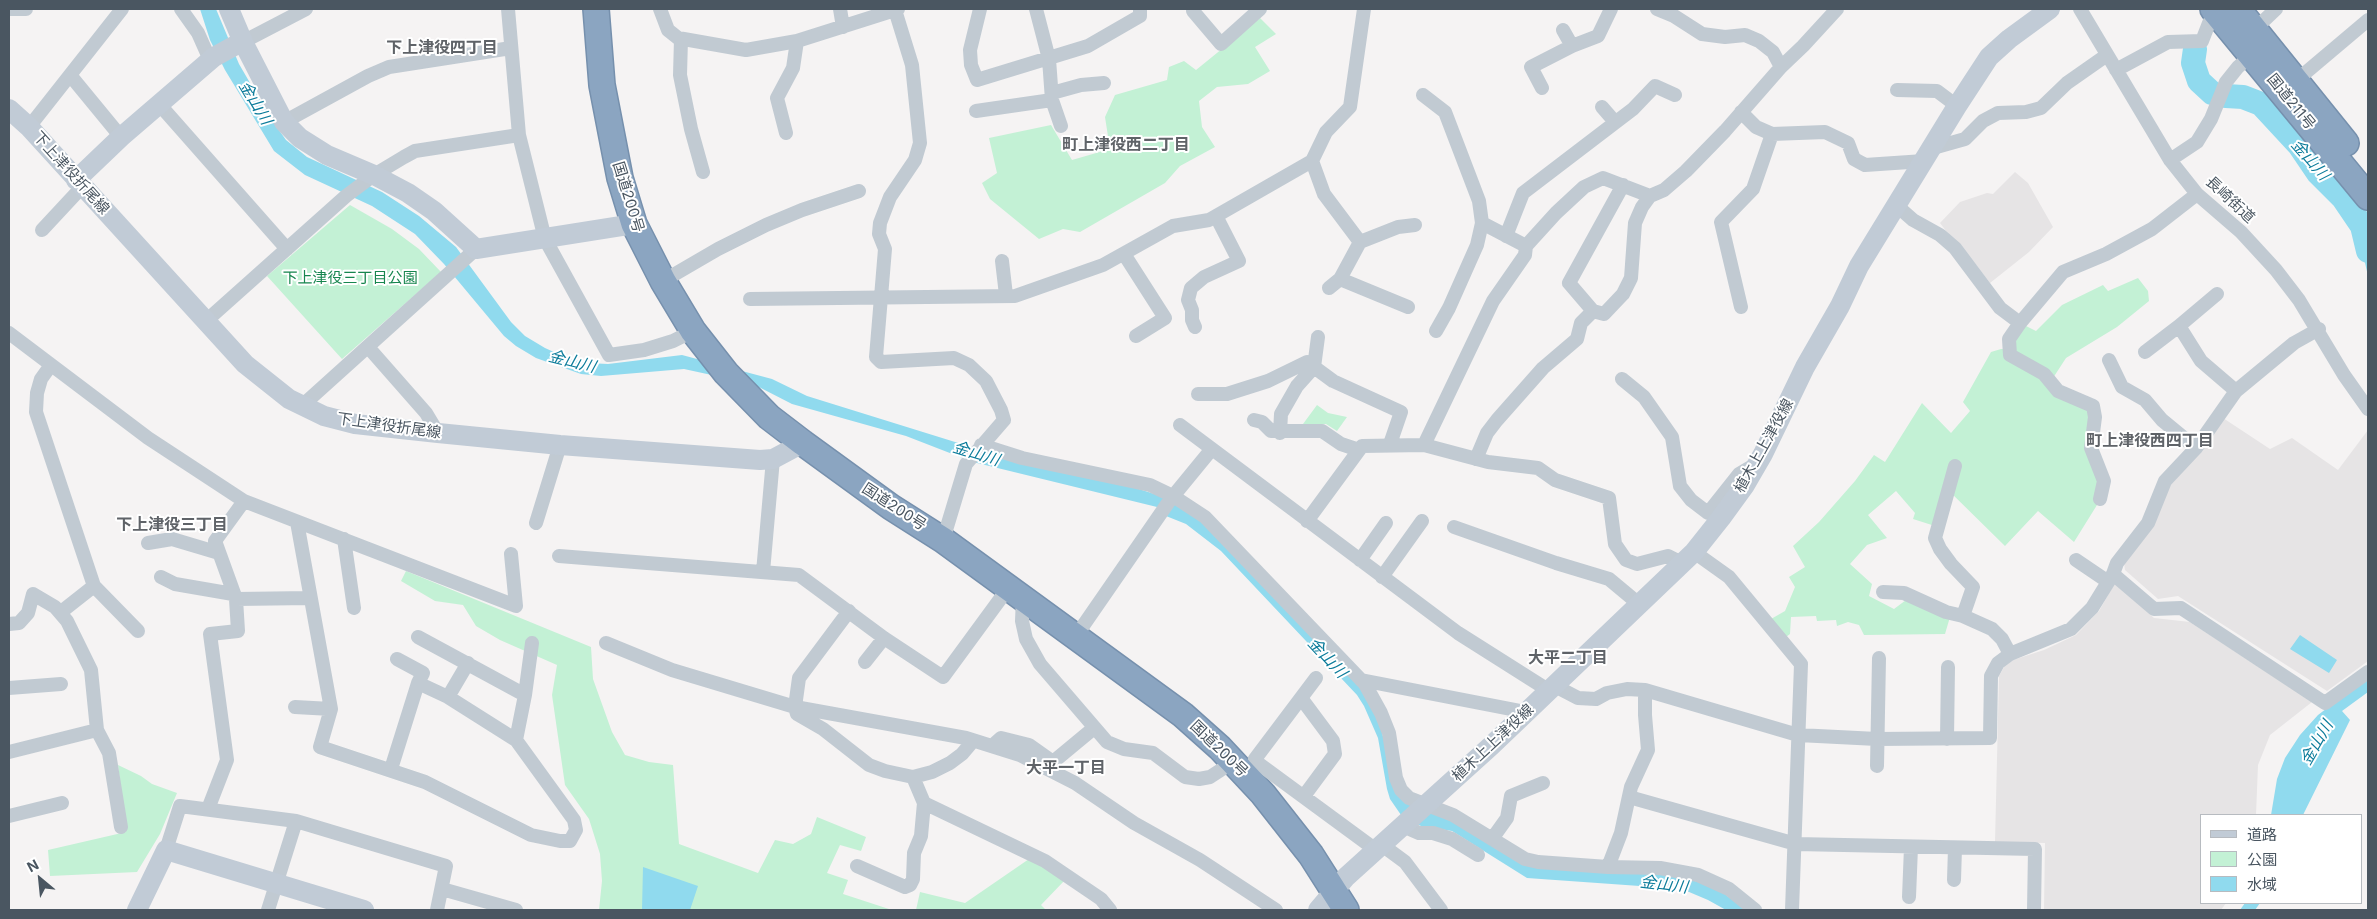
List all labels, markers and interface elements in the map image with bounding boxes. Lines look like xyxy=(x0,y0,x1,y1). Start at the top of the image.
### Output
district label: 下上津役四丁目 xyxy=(386,38,498,58)
street label: 国道211号 xyxy=(2263,71,2319,133)
water label: 金山川 xyxy=(234,77,276,129)
street label: 下上津役折尾線 xyxy=(29,128,113,218)
district label: 町上津役西二丁目 xyxy=(1062,135,1190,155)
water label: 金山川 xyxy=(2287,136,2333,184)
street label: 国道200号 xyxy=(609,159,647,235)
street label: 長崎街道 xyxy=(2202,173,2258,227)
park label: 下上津役三丁目公園 xyxy=(283,269,417,287)
water label: 金山川 xyxy=(546,347,598,377)
street label: 植木上上津役線 xyxy=(1731,396,1797,496)
street label: 下上津役折尾線 xyxy=(336,410,442,442)
district label: 町上津役西四丁目 xyxy=(2086,431,2214,451)
water label: 金山川 xyxy=(950,438,1002,470)
street label: 国道200号 xyxy=(858,480,930,534)
district label: 下上津役三丁目 xyxy=(116,515,228,535)
water label: 金山川 xyxy=(1304,634,1350,682)
district label: 大平二丁目 xyxy=(1528,648,1608,668)
street label: 植木上上津役線 xyxy=(1448,701,1538,785)
street label: 国道200号 xyxy=(1186,717,1252,781)
water label: 金山川 xyxy=(2297,717,2337,769)
district label: 大平一丁目 xyxy=(1026,758,1106,778)
legend xyxy=(2200,814,2362,904)
text: 道路 xyxy=(2247,825,2277,844)
text: 公園 xyxy=(2247,850,2277,869)
north arrow xyxy=(15,854,65,904)
text: N xyxy=(24,855,41,875)
water label: 金山川 xyxy=(1639,873,1689,897)
text: 水域 xyxy=(2247,875,2277,894)

